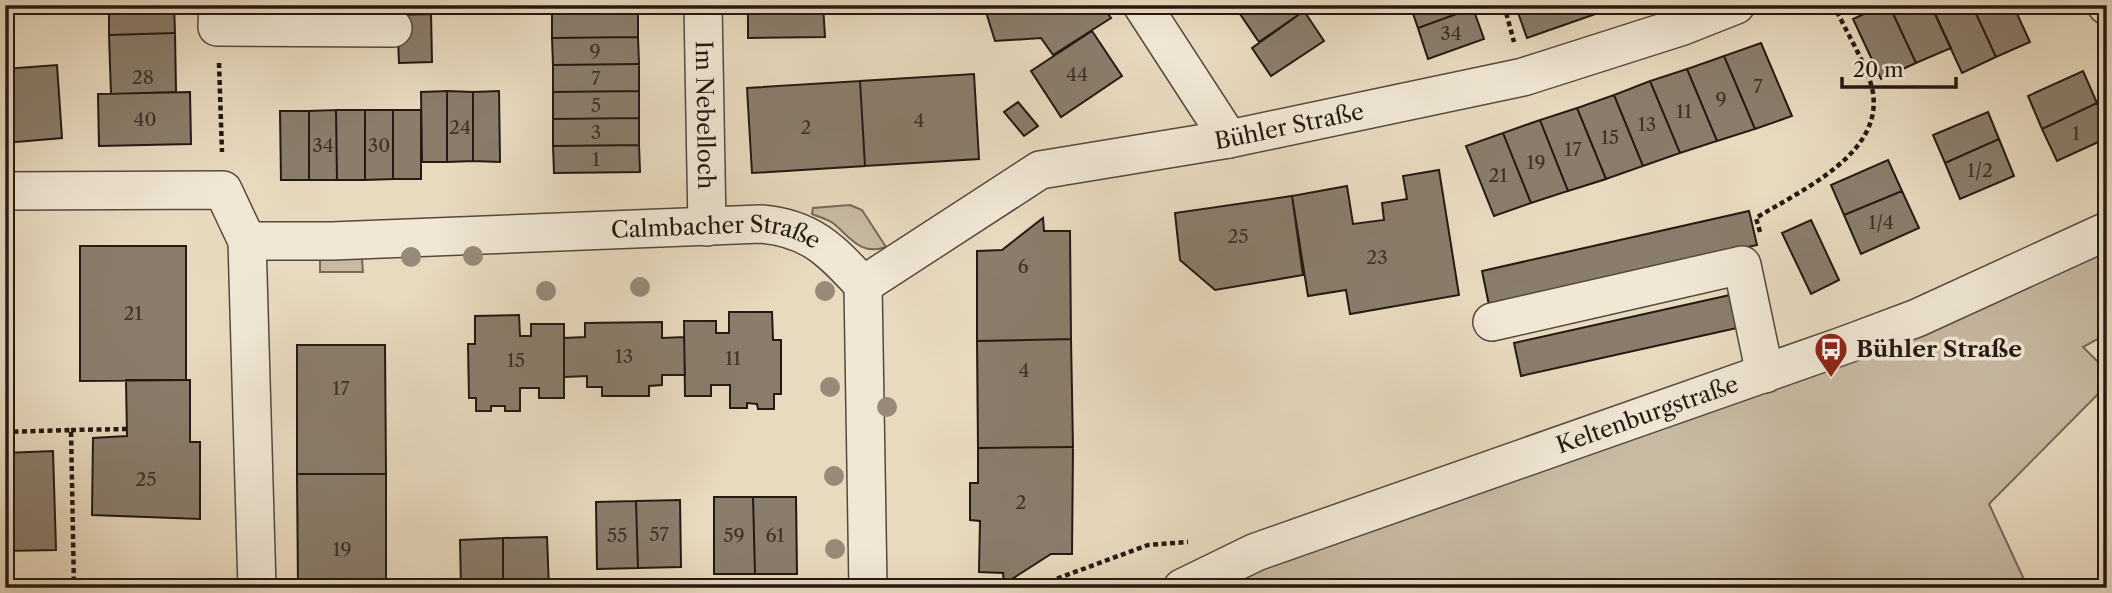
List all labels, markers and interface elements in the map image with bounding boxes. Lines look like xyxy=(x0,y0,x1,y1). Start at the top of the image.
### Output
house number: 34 xyxy=(1440,22,1462,45)
house number: 9 xyxy=(589,40,601,63)
street label: Im Nebelloch xyxy=(690,40,720,190)
scale bar xyxy=(1842,46,1956,90)
text: 20 m xyxy=(1853,57,1904,82)
house number: 44 xyxy=(1066,63,1088,86)
house number: 28 xyxy=(132,66,154,89)
house number: 7 xyxy=(591,67,601,90)
house number: 7 xyxy=(1753,75,1763,98)
house number: 9 xyxy=(1715,88,1727,111)
house number: 5 xyxy=(591,94,601,117)
street label: Bühler Straße xyxy=(1212,97,1366,155)
house number: 11 xyxy=(1676,100,1692,123)
house number: 40 xyxy=(133,108,157,131)
house number: 4 xyxy=(914,109,925,132)
house number: 13 xyxy=(1638,113,1656,136)
house number: 24 xyxy=(449,116,471,139)
house number: 2 xyxy=(801,116,812,139)
house number: 3 xyxy=(591,121,601,144)
house number: 1 xyxy=(2072,122,2080,145)
house number: 15 xyxy=(1601,126,1619,149)
house number: 34 xyxy=(312,134,334,157)
house number: 30 xyxy=(368,134,390,157)
house number: 17 xyxy=(1564,138,1582,161)
house number: 1 xyxy=(592,148,600,171)
house number: 19 xyxy=(1526,151,1546,174)
house number: 1/2 xyxy=(1967,159,1993,182)
house number: 21 xyxy=(1489,164,1507,187)
street label: Calmbacher Straße xyxy=(610,210,826,255)
house number: 1/4 xyxy=(1868,211,1894,234)
house number: 25 xyxy=(1227,225,1249,248)
house number: 23 xyxy=(1366,246,1388,269)
house number: 6 xyxy=(1017,255,1029,278)
house number: 21 xyxy=(124,302,142,325)
bus stop icon: Bühler Straße xyxy=(1812,330,1850,379)
place label: Bühler Straße xyxy=(1856,335,2022,363)
house number: 13 xyxy=(615,345,633,368)
house number: 11 xyxy=(725,347,741,370)
house number: 15 xyxy=(507,349,525,372)
house number: 4 xyxy=(1019,359,1030,382)
street label: Keltenburgstraße xyxy=(1553,370,1742,459)
house number: 17 xyxy=(332,377,350,400)
house number: 25 xyxy=(135,468,157,491)
house number: 2 xyxy=(1016,491,1027,514)
house number: 57 xyxy=(649,523,669,546)
house number: 55 xyxy=(607,524,627,547)
house number: 59 xyxy=(723,524,745,547)
house number: 61 xyxy=(765,524,785,547)
house number: 19 xyxy=(332,538,352,561)

